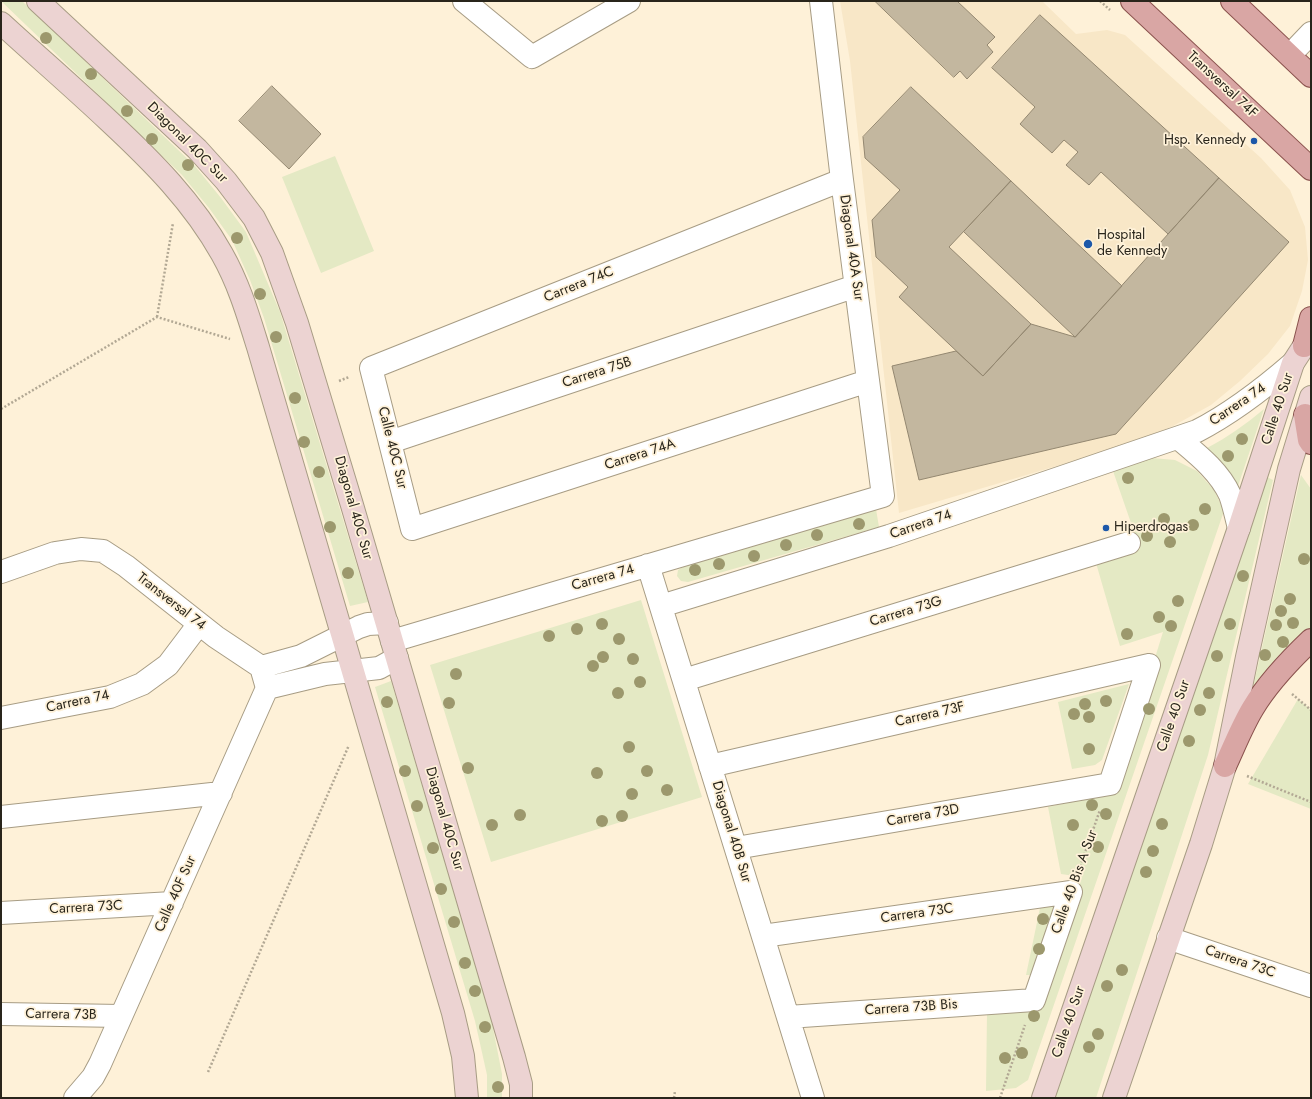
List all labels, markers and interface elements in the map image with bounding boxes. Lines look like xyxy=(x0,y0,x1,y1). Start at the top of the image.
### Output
street label: Transversal 74F xyxy=(1183,48,1261,122)
street label: Diagonal 40C Sur xyxy=(143,99,231,187)
place label: Hsp. Kennedy xyxy=(1164,133,1246,149)
marker: Hsp. Kennedy xyxy=(1249,136,1259,146)
street label: Diagonal 40A Sur xyxy=(835,194,867,302)
place label: Hospital de Kennedy xyxy=(1097,228,1167,260)
marker: Hospital de Kennedy xyxy=(1082,238,1094,250)
street label: Carrera 74C xyxy=(542,263,616,307)
street label: Carrera 75B xyxy=(560,354,634,392)
street label: Calle 40 Sur xyxy=(1258,371,1298,447)
street label: Carrera 74 xyxy=(1207,380,1269,430)
street label: Calle 40C Sur xyxy=(374,405,410,491)
street label: Carrera 74A xyxy=(602,436,678,474)
street label: Diagonal 40C Sur xyxy=(330,454,376,562)
street label: Carrera 74 xyxy=(888,507,954,543)
place label: Hiperdrogas xyxy=(1114,520,1188,536)
marker: Hiperdrogas xyxy=(1101,523,1111,533)
street label: Carrera 74 xyxy=(570,561,636,595)
street label: Transversal 74 xyxy=(133,570,209,634)
street label: Carrera 73G xyxy=(868,593,944,631)
street label: Calle 40 Sur xyxy=(1154,678,1194,754)
street label: Carrera 74 xyxy=(45,687,111,717)
street label: Carrera 73F xyxy=(894,699,966,731)
street label: Diagonal 40C Sur xyxy=(421,765,467,873)
street label: Diagonal 40B Sur xyxy=(708,779,754,885)
street label: Carrera 73D xyxy=(886,801,960,831)
street label: Calle 40 Bis A Sur xyxy=(1048,828,1102,936)
street label: Calle 40F Sur xyxy=(152,853,200,935)
street label: Carrera 73C xyxy=(49,898,123,918)
street label: Carrera 73C xyxy=(880,901,954,927)
street label: Carrera 73C xyxy=(1203,942,1277,982)
street label: Calle 40 Sur xyxy=(1049,984,1089,1060)
street label: Carrera 73B Bis xyxy=(864,996,958,1020)
street label: Carrera 73B xyxy=(25,1006,97,1024)

